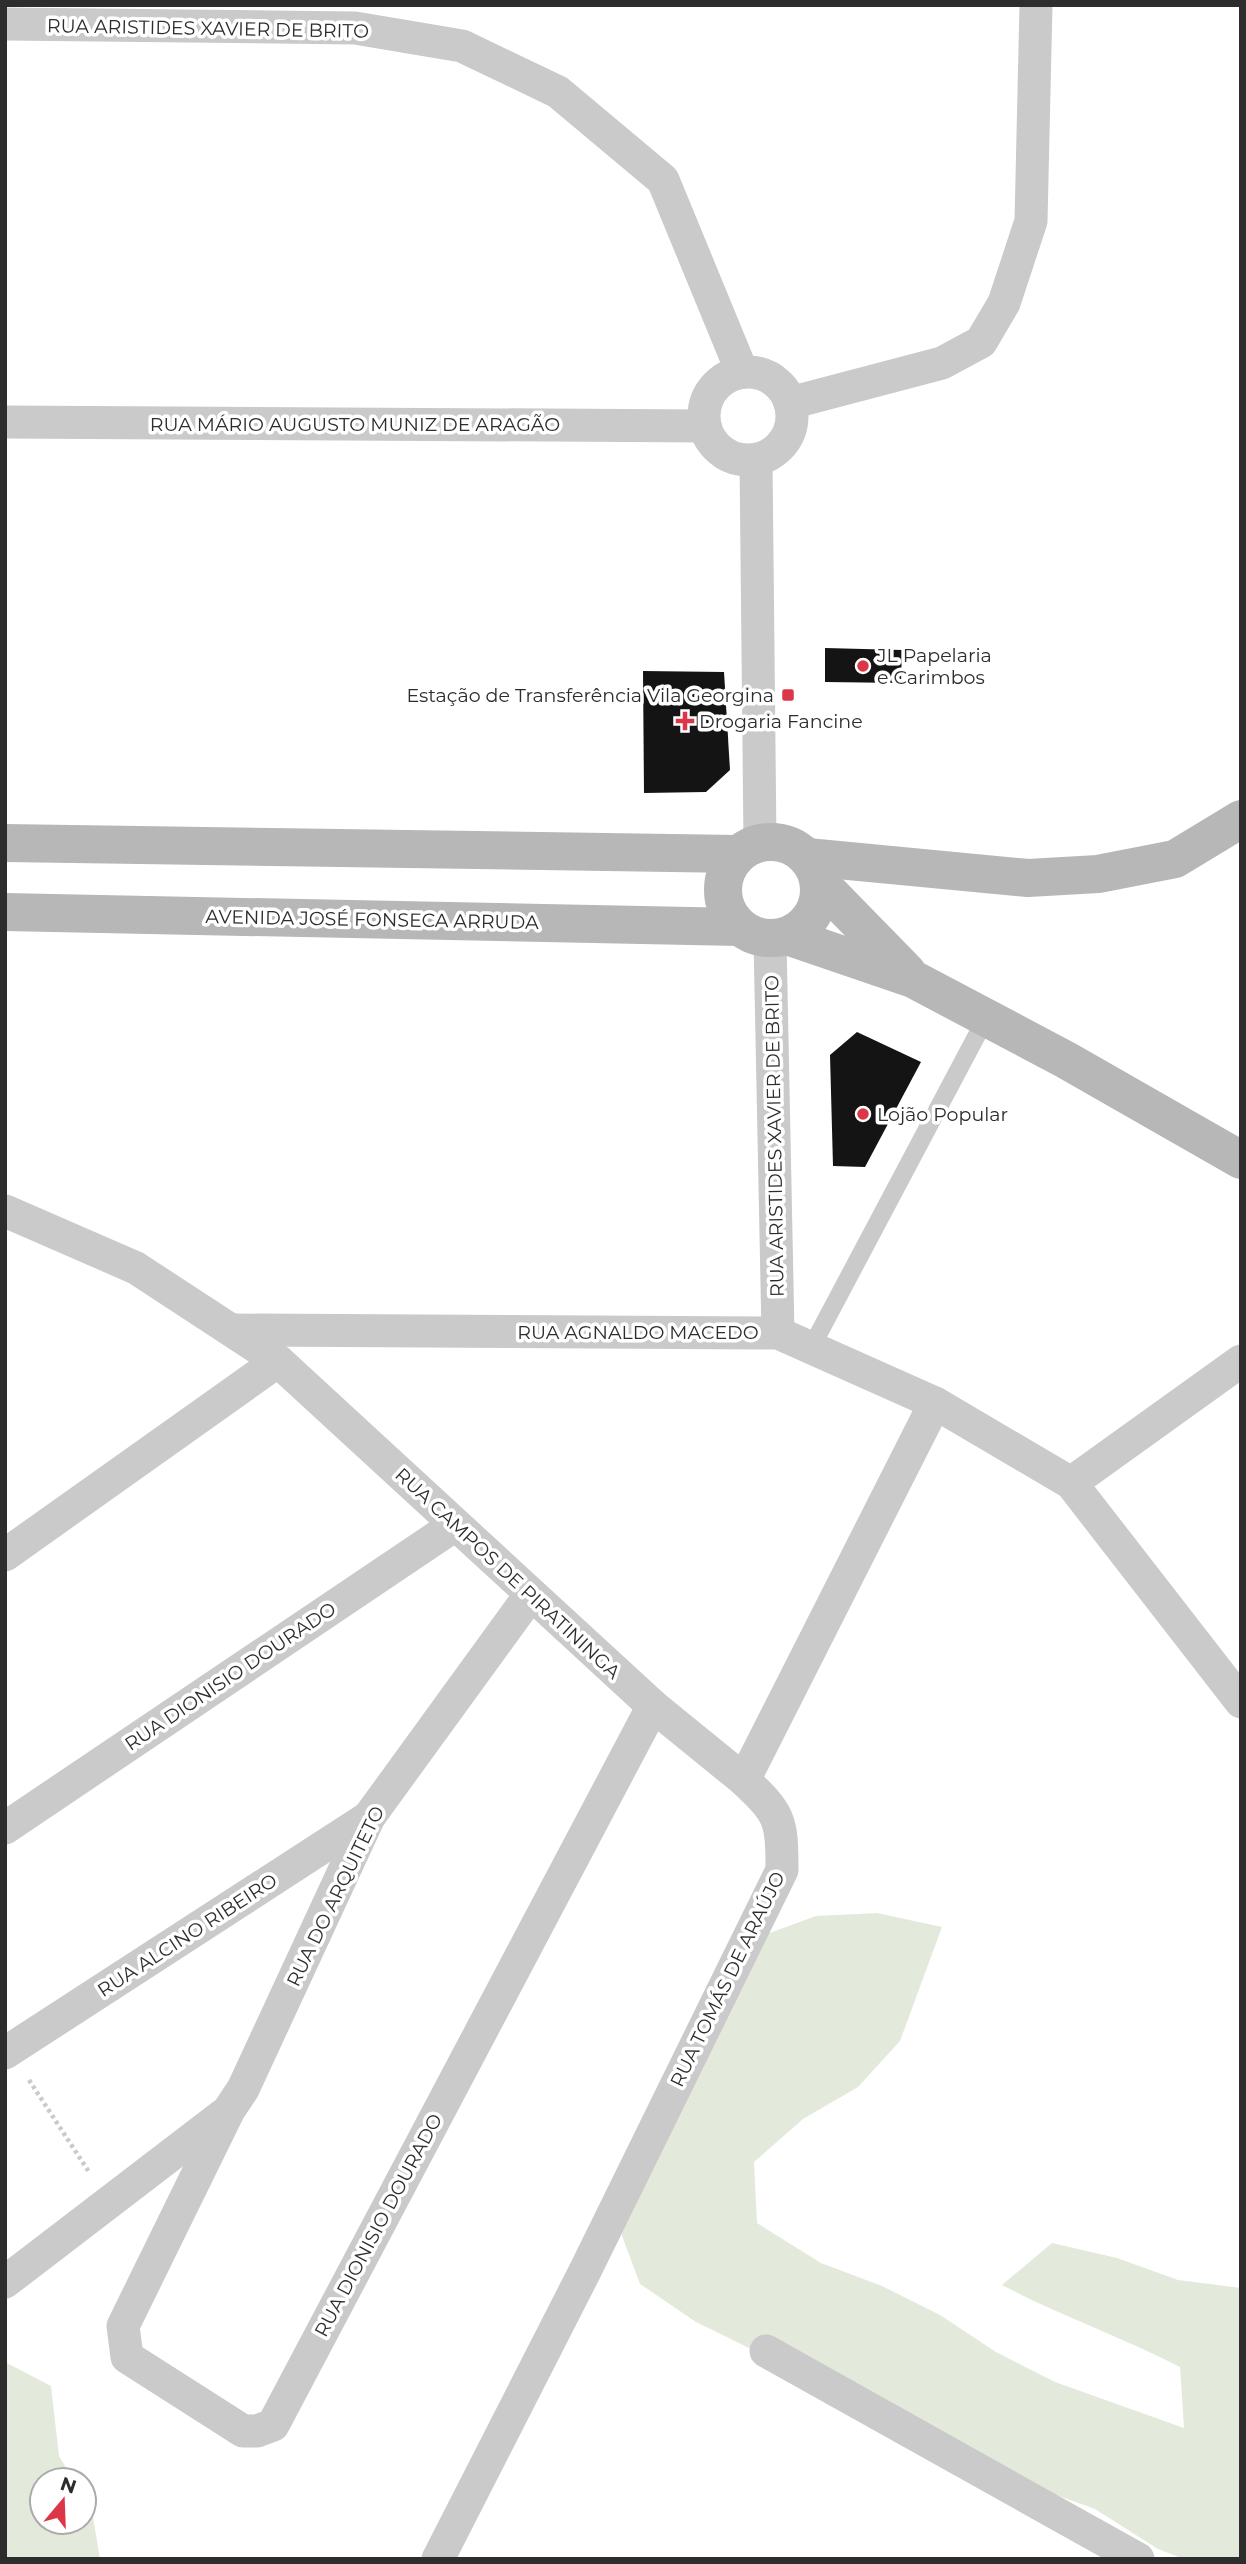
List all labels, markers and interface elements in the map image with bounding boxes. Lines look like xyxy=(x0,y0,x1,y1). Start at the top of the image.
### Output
street label: RUA ARISTIDES XAVIER DE BRITO xyxy=(47,14,369,43)
street label: RUA MÁRIO AUGUSTO MUNIZ DE ARAGÃO xyxy=(150,413,560,436)
place label: JL Papelaria e Carimbos xyxy=(876,644,992,689)
marker: JL Papelaria e Carimbos xyxy=(855,658,871,674)
place label: Estação de Transferência Vila Georgina xyxy=(406,684,774,707)
marker: Estação de Transferência Vila Georgina xyxy=(780,687,796,703)
place label: Drogaria Fancine xyxy=(699,710,863,733)
marker: Drogaria Fancine xyxy=(677,713,693,729)
street label: AVENIDA JOSÉ FONSECA ARRUDA xyxy=(205,905,539,934)
street label: RUA ARISTIDES XAVIER DE BRITO xyxy=(760,975,789,1297)
place label: Lojão Popular xyxy=(877,1103,1008,1126)
marker: Lojão Popular xyxy=(855,1106,871,1122)
street label: RUA AGNALDO MACEDO xyxy=(517,1321,759,1344)
street label: RUA CAMPOS DE PIRATININGA xyxy=(390,1463,625,1684)
street label: RUA DIONISIO DOURADO xyxy=(120,1597,340,1756)
street label: RUA DO ARQUITETO xyxy=(282,1802,389,1990)
street label: RUA TOMÁS DE ARAÚJO xyxy=(665,1868,790,2091)
street label: RUA ALCINO RIBEIRO xyxy=(93,1869,281,2002)
street label: RUA DIONISIO DOURADO xyxy=(310,2110,447,2341)
north arrow xyxy=(28,2466,98,2536)
text: N xyxy=(57,2472,79,2499)

